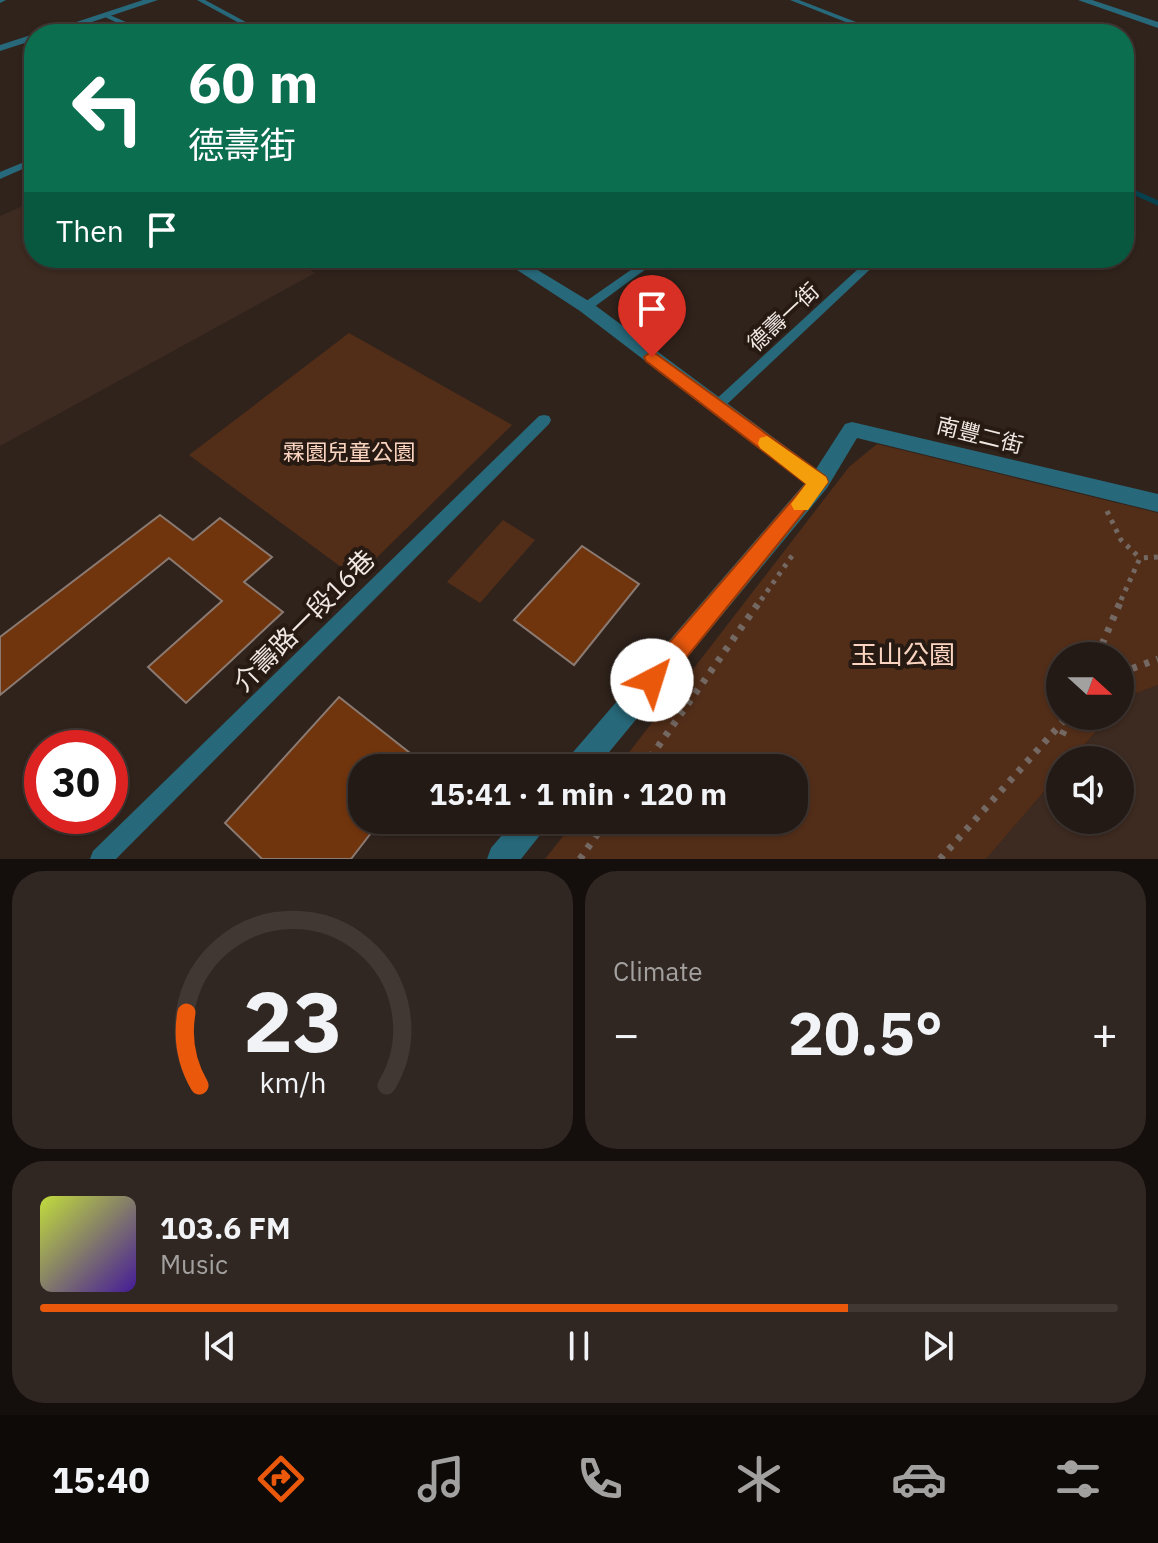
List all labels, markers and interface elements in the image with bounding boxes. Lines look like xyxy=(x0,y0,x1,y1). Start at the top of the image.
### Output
text: 60 m xyxy=(188,46,318,118)
icon: left xyxy=(56,56,160,160)
text: 德壽街 xyxy=(188,121,296,168)
icon: arrive xyxy=(140,208,184,252)
text: Then xyxy=(56,211,124,250)
pin xyxy=(618,275,686,357)
street label: 德壽一街 xyxy=(741,276,825,357)
icon: arrive xyxy=(630,287,674,331)
street label: 南豐二街 xyxy=(934,410,1026,459)
park label: 霖園兒童公園 xyxy=(283,437,415,466)
street label: 介壽路一段16巷 xyxy=(225,542,382,699)
park label: 玉山公園 xyxy=(851,637,955,671)
position arrow xyxy=(610,638,694,722)
north arrow xyxy=(1046,642,1134,730)
map controls xyxy=(1046,642,1134,834)
speed limit sign: 30 xyxy=(24,730,128,834)
button: sound xyxy=(1046,746,1134,834)
text: 15:41 · 1 min · 120 m xyxy=(429,774,727,813)
text: Climate xyxy=(613,954,703,988)
text: 23 xyxy=(243,967,342,1075)
text: 20.5° xyxy=(788,993,943,1072)
text: − xyxy=(613,1005,639,1062)
text: + xyxy=(1092,1005,1118,1062)
text: km/h xyxy=(259,1064,326,1101)
text: 103.6 FM xyxy=(160,1208,291,1247)
text: Music xyxy=(160,1247,228,1281)
icon: previous xyxy=(198,1324,242,1368)
icon: pause xyxy=(557,1324,601,1368)
icon: next xyxy=(916,1324,960,1368)
icon: directions xyxy=(253,1451,309,1507)
icon: music xyxy=(413,1451,469,1507)
icon: phone xyxy=(572,1451,628,1507)
icon: climate xyxy=(731,1451,787,1507)
icon: car xyxy=(891,1451,947,1507)
icon: filters xyxy=(1050,1451,1106,1507)
text: 15:40 xyxy=(52,1456,150,1503)

